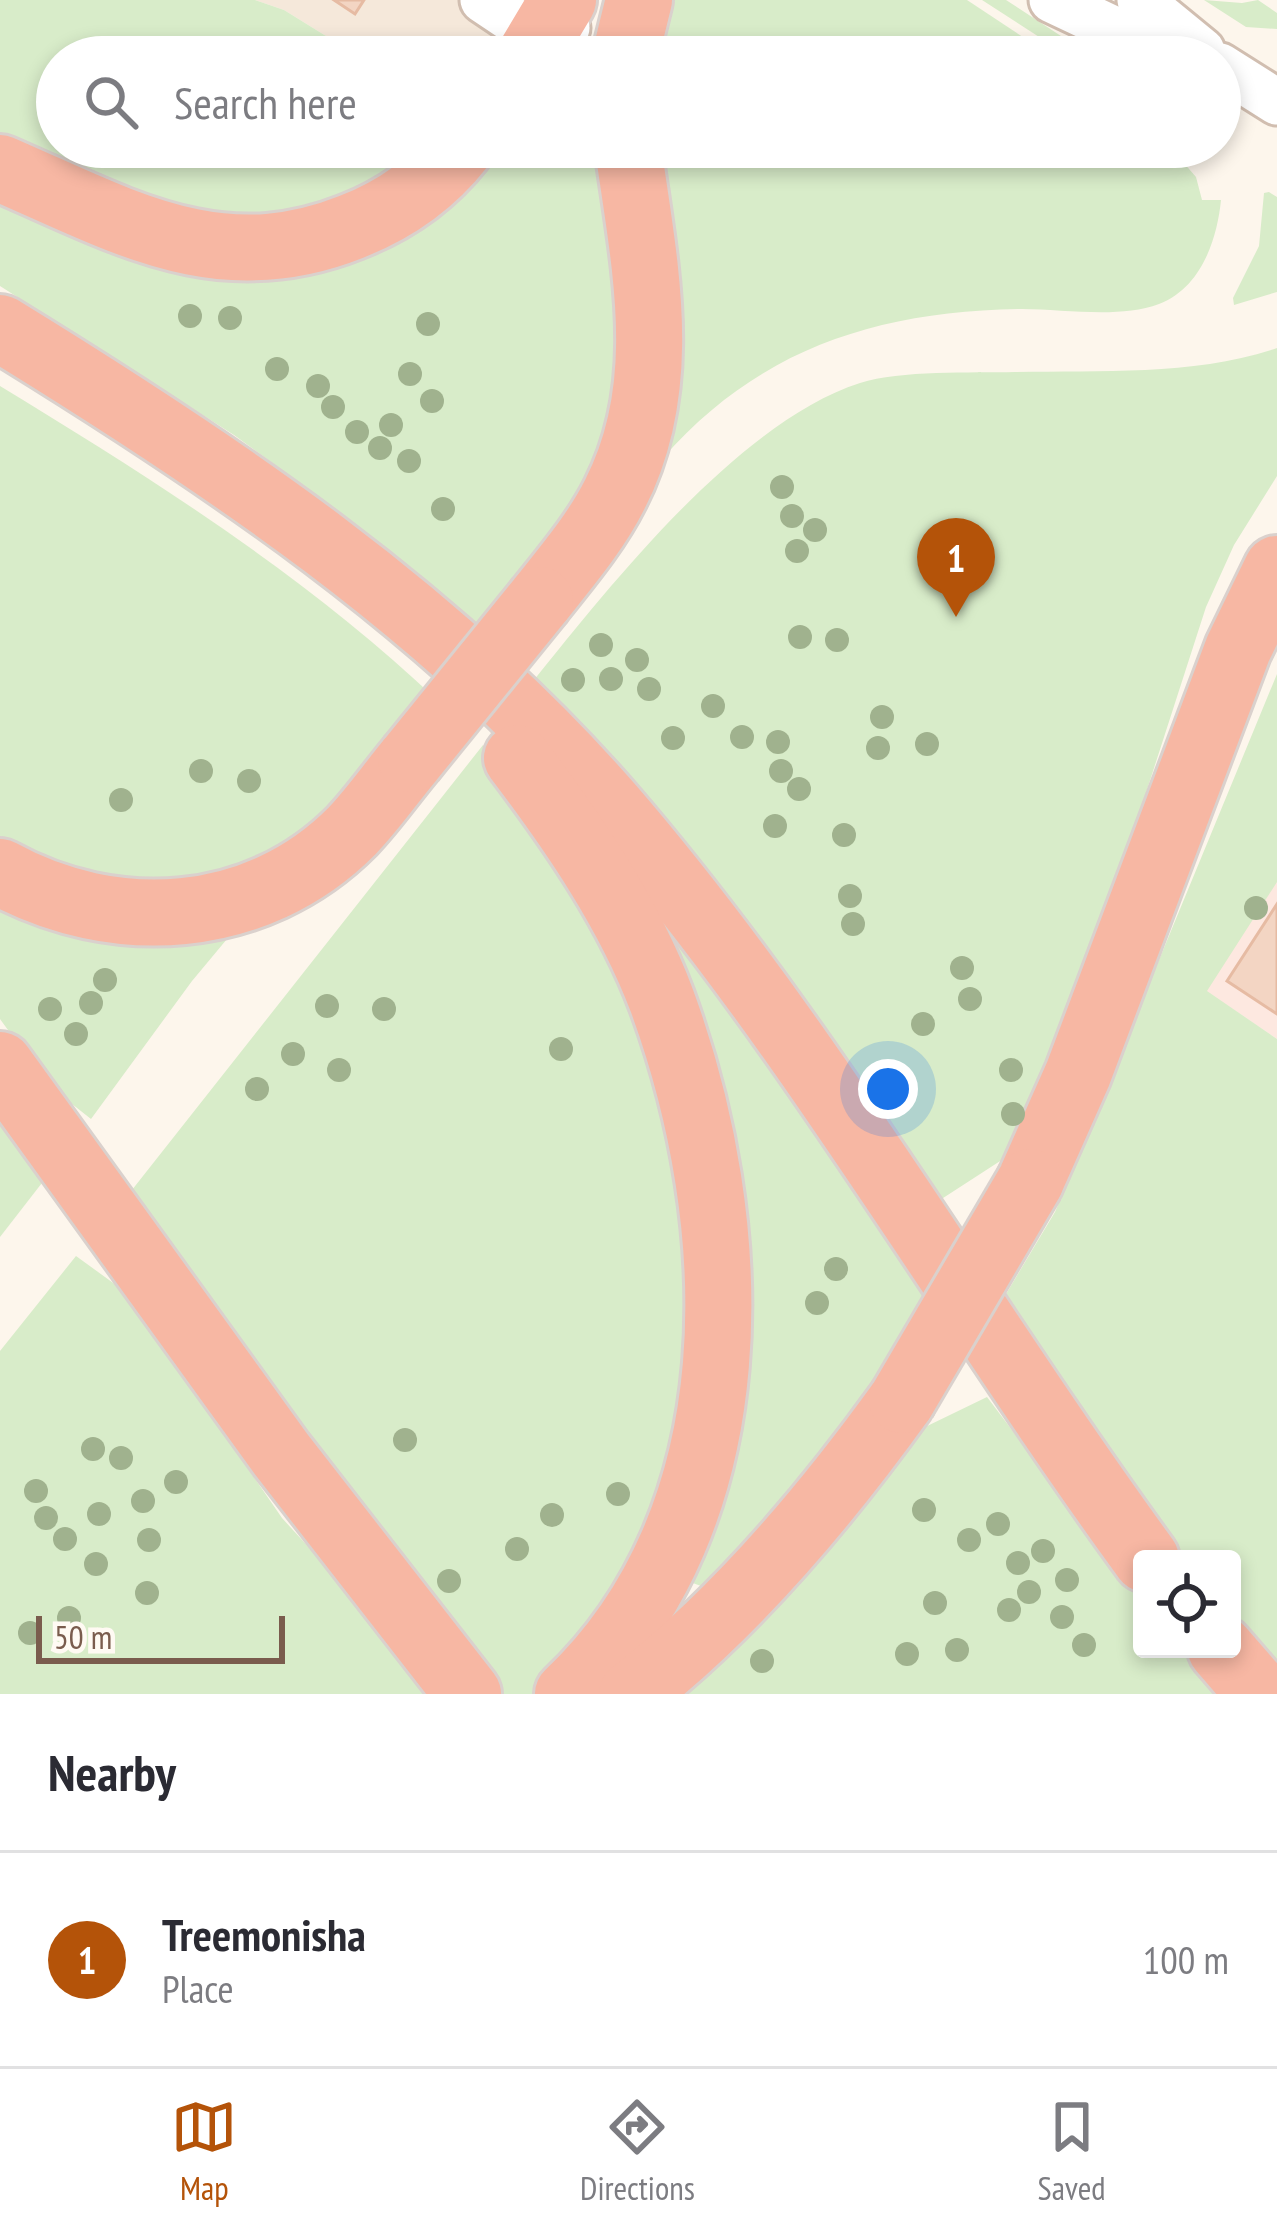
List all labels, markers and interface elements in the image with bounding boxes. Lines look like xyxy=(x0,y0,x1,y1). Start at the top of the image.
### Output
search box xyxy=(36,36,1241,168)
icon: search xyxy=(78,69,144,135)
text: Search here xyxy=(174,73,357,131)
pin: 1 xyxy=(917,518,995,617)
your location xyxy=(858,1059,918,1119)
map controls xyxy=(1133,1550,1241,1658)
button: locate xyxy=(1133,1550,1241,1658)
scale bar xyxy=(36,1610,285,1663)
text: 50 m xyxy=(54,1615,112,1658)
text: Nearby xyxy=(48,1739,176,1805)
text: Treemonisha xyxy=(162,1905,366,1963)
text: 1 xyxy=(78,1934,96,1985)
text: 100 m xyxy=(1143,1934,1229,1985)
text: Place xyxy=(162,1963,234,2014)
tab: Map xyxy=(171,2094,237,2209)
tab: Directions xyxy=(580,2094,695,2209)
tab: Saved xyxy=(1038,2094,1106,2209)

